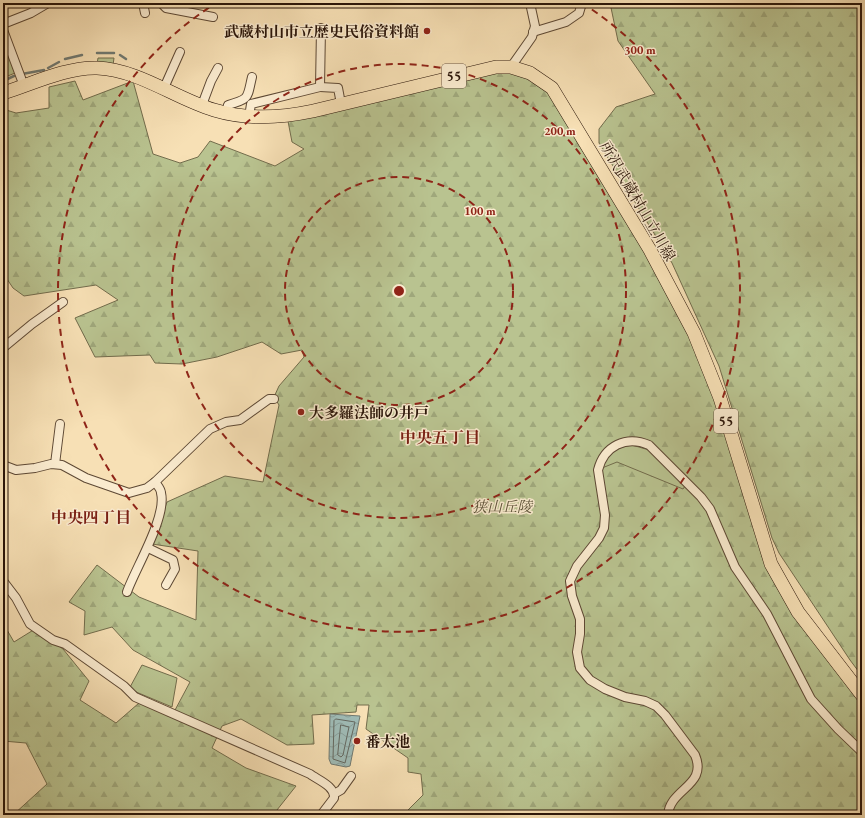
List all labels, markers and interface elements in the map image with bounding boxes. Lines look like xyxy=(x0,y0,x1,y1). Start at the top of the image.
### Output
place label: 武蔵村山市立歴史民俗資料館 xyxy=(224,22,419,41)
marker: 武蔵村山市立歴史民俗資料館 xyxy=(422,26,432,36)
text: 300 m xyxy=(624,42,656,58)
road number: 55 xyxy=(442,64,466,88)
text: 200 m xyxy=(544,123,576,139)
street label: 所沢武蔵村山立川線 xyxy=(596,138,680,264)
text: 100 m xyxy=(464,203,496,219)
centre of rings xyxy=(392,284,406,298)
place label: 大多羅法師の井戸 xyxy=(309,403,429,422)
marker: 大多羅法師の井戸 xyxy=(296,407,306,417)
road number: 55 xyxy=(714,409,738,433)
district label: 中央五丁目 xyxy=(400,427,480,448)
park label: 狭山丘陵 xyxy=(472,497,534,516)
district label: 中央四丁目 xyxy=(51,507,131,528)
place label: 番太池 xyxy=(365,732,410,751)
marker: 番太池 xyxy=(352,736,362,746)

